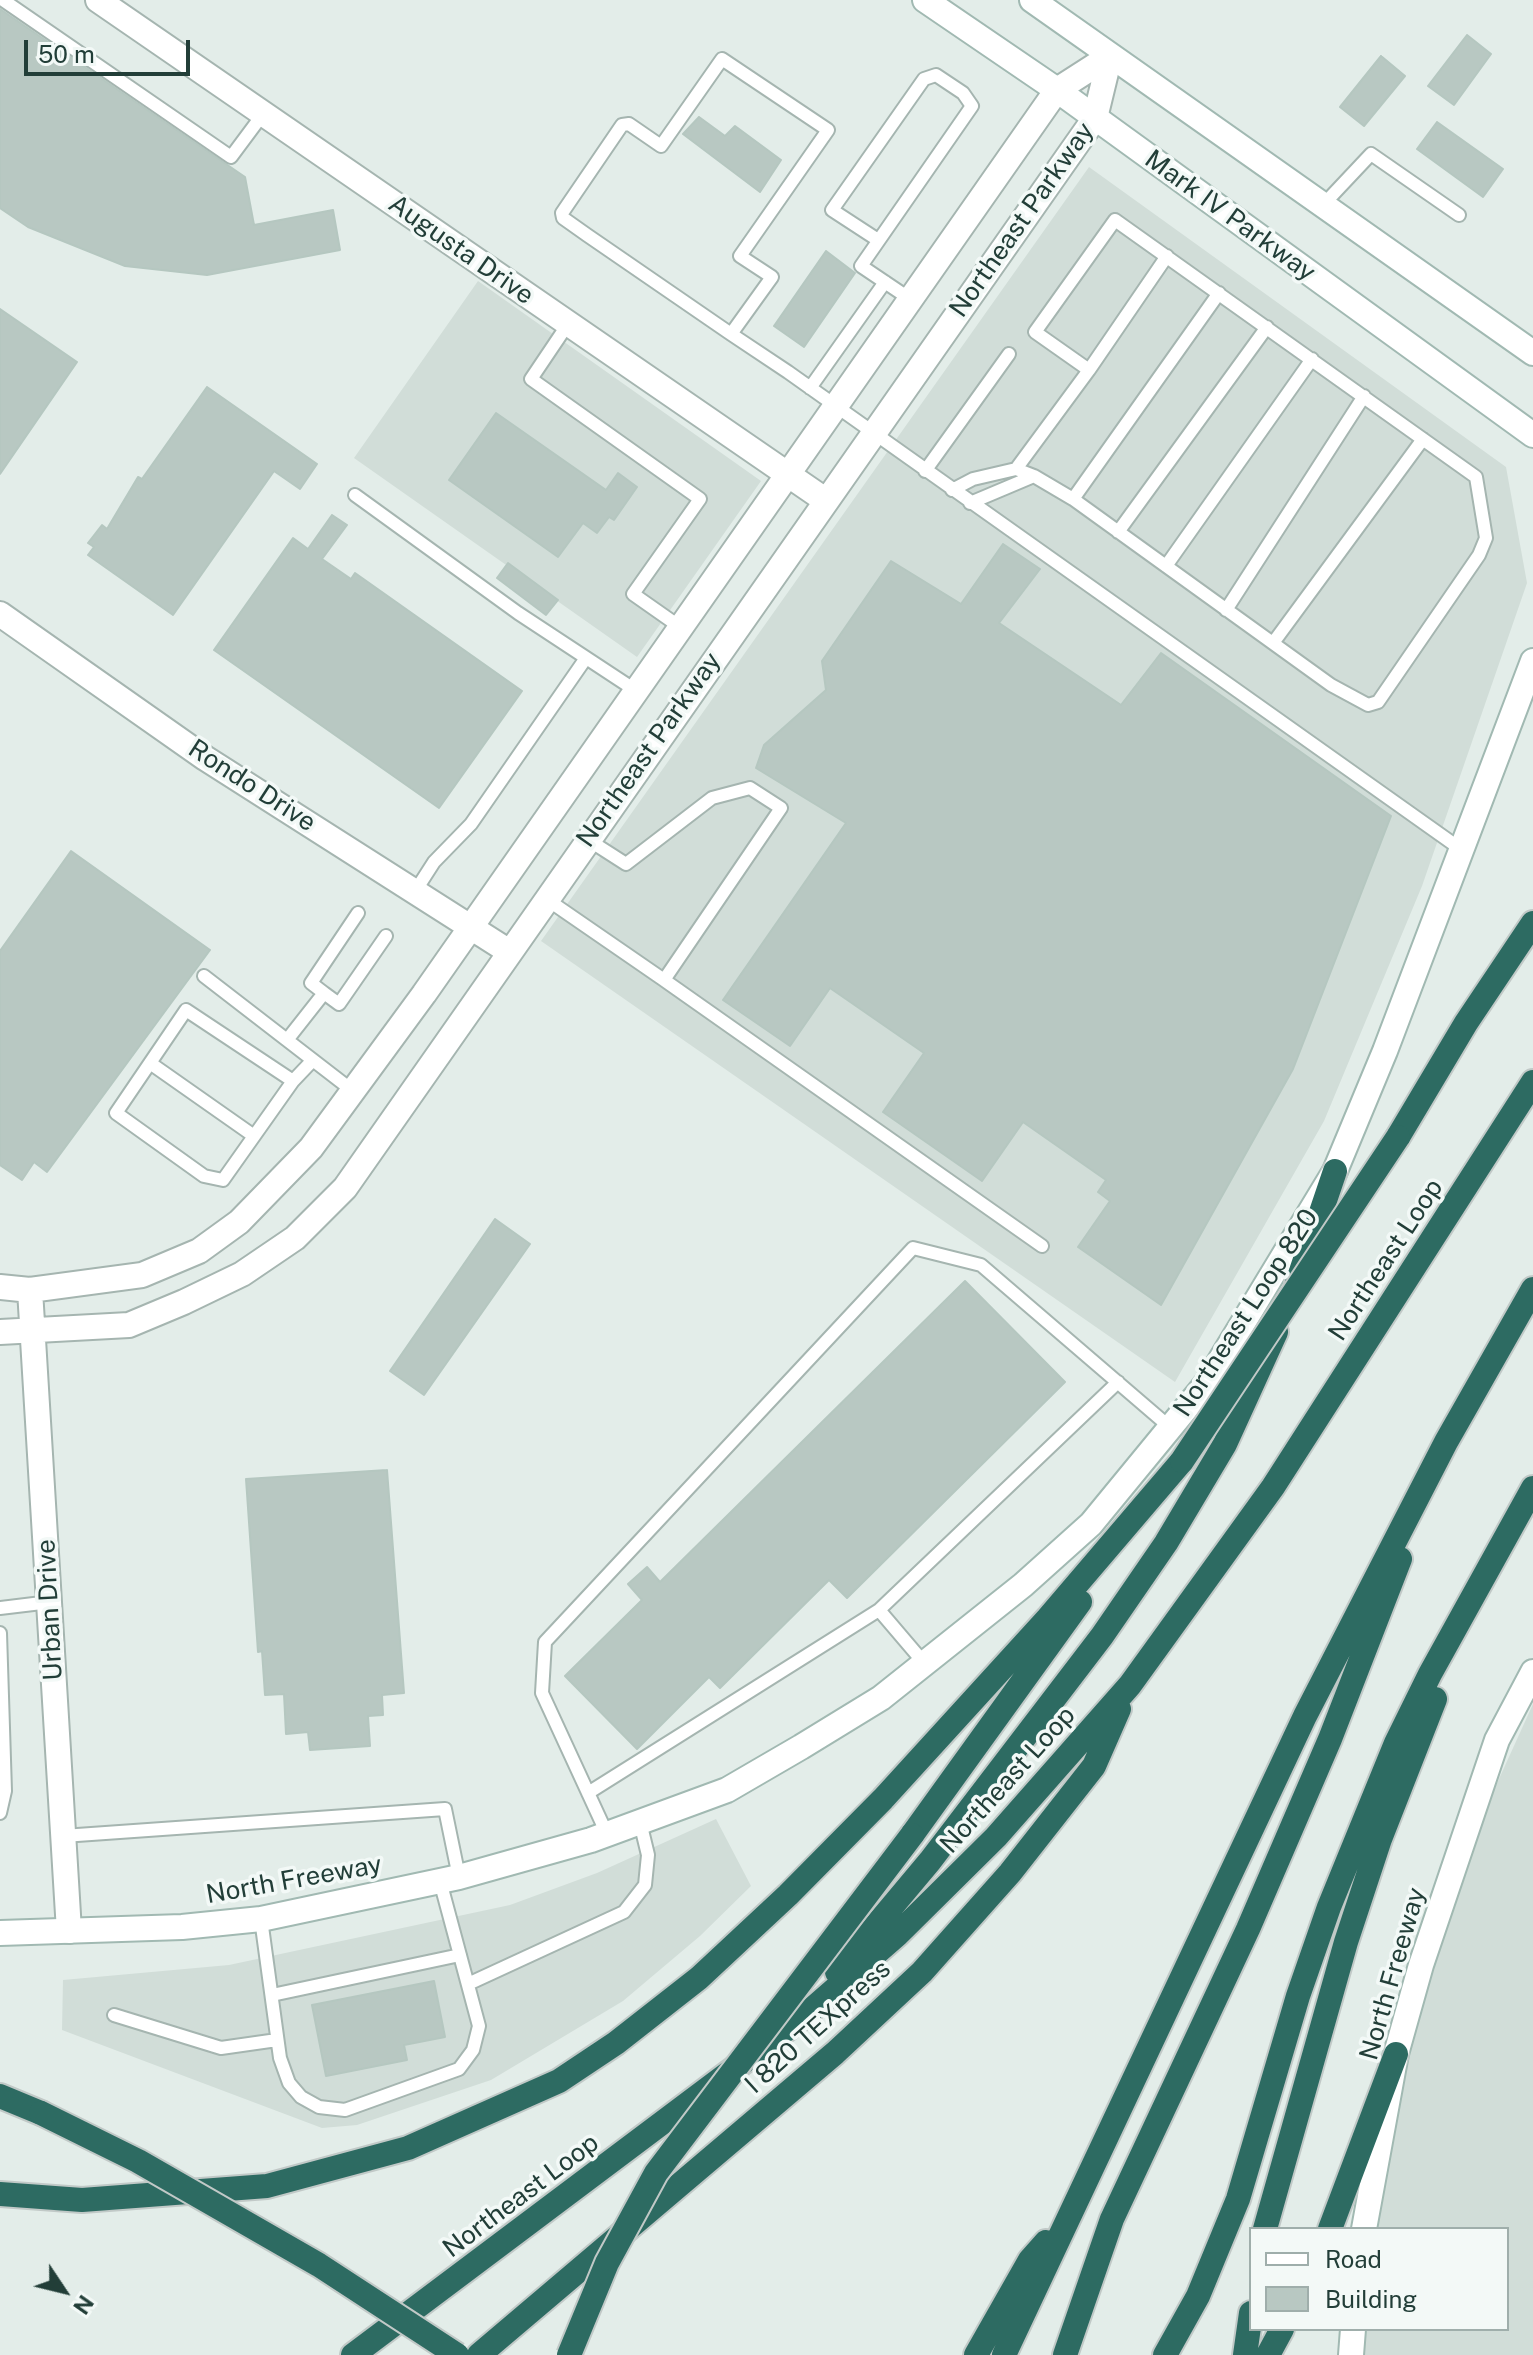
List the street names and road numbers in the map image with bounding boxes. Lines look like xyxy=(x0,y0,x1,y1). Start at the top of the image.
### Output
street label: Northeast Parkway xyxy=(943,117,1101,323)
street label: Mark IV Parkway xyxy=(1139,144,1321,288)
street label: Augusta Drive xyxy=(382,188,540,312)
street label: Northeast Parkway xyxy=(570,647,728,853)
street label: Rondo Drive xyxy=(182,733,322,839)
street label: Northeast Loop xyxy=(1322,1173,1450,1347)
street label: Northeast Loop 820 xyxy=(1167,1203,1325,1423)
street label: Urban Drive xyxy=(31,1538,69,1682)
street label: Northeast Loop xyxy=(934,1700,1082,1860)
street label: North Freeway xyxy=(204,1849,384,1911)
street label: North Freeway xyxy=(1353,1884,1433,2064)
street label: I 820 TEXpress xyxy=(739,1954,897,2100)
street label: Northeast Loop xyxy=(437,2127,605,2265)

